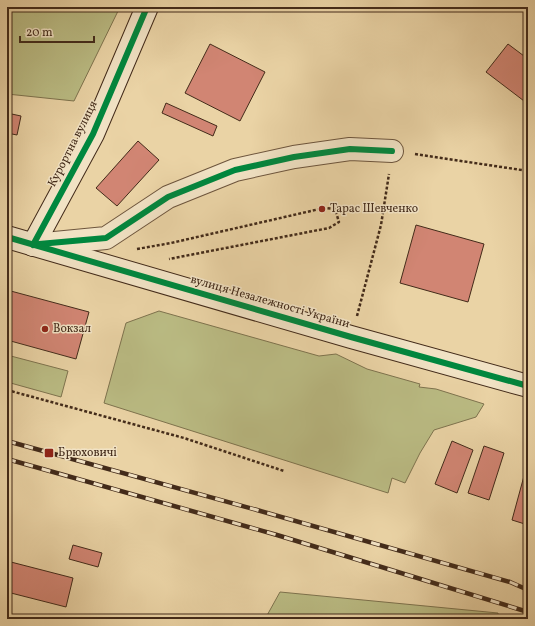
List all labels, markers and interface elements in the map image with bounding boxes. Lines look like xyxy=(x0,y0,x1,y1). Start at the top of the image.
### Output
scale bar xyxy=(20,18,94,44)
text: 20 m xyxy=(26,25,53,41)
street label: Курортна вулиця xyxy=(44,98,102,190)
place label: Тарас Шевченко xyxy=(330,201,418,217)
marker: Тарас Шевченко xyxy=(317,204,327,214)
street label: вулиця Незалежності України xyxy=(189,272,351,332)
place label: Вокзал xyxy=(53,321,91,337)
marker: Вокзал xyxy=(40,324,50,334)
place label: Брюховичі xyxy=(58,445,117,461)
marker: Брюховичі xyxy=(43,447,55,459)

